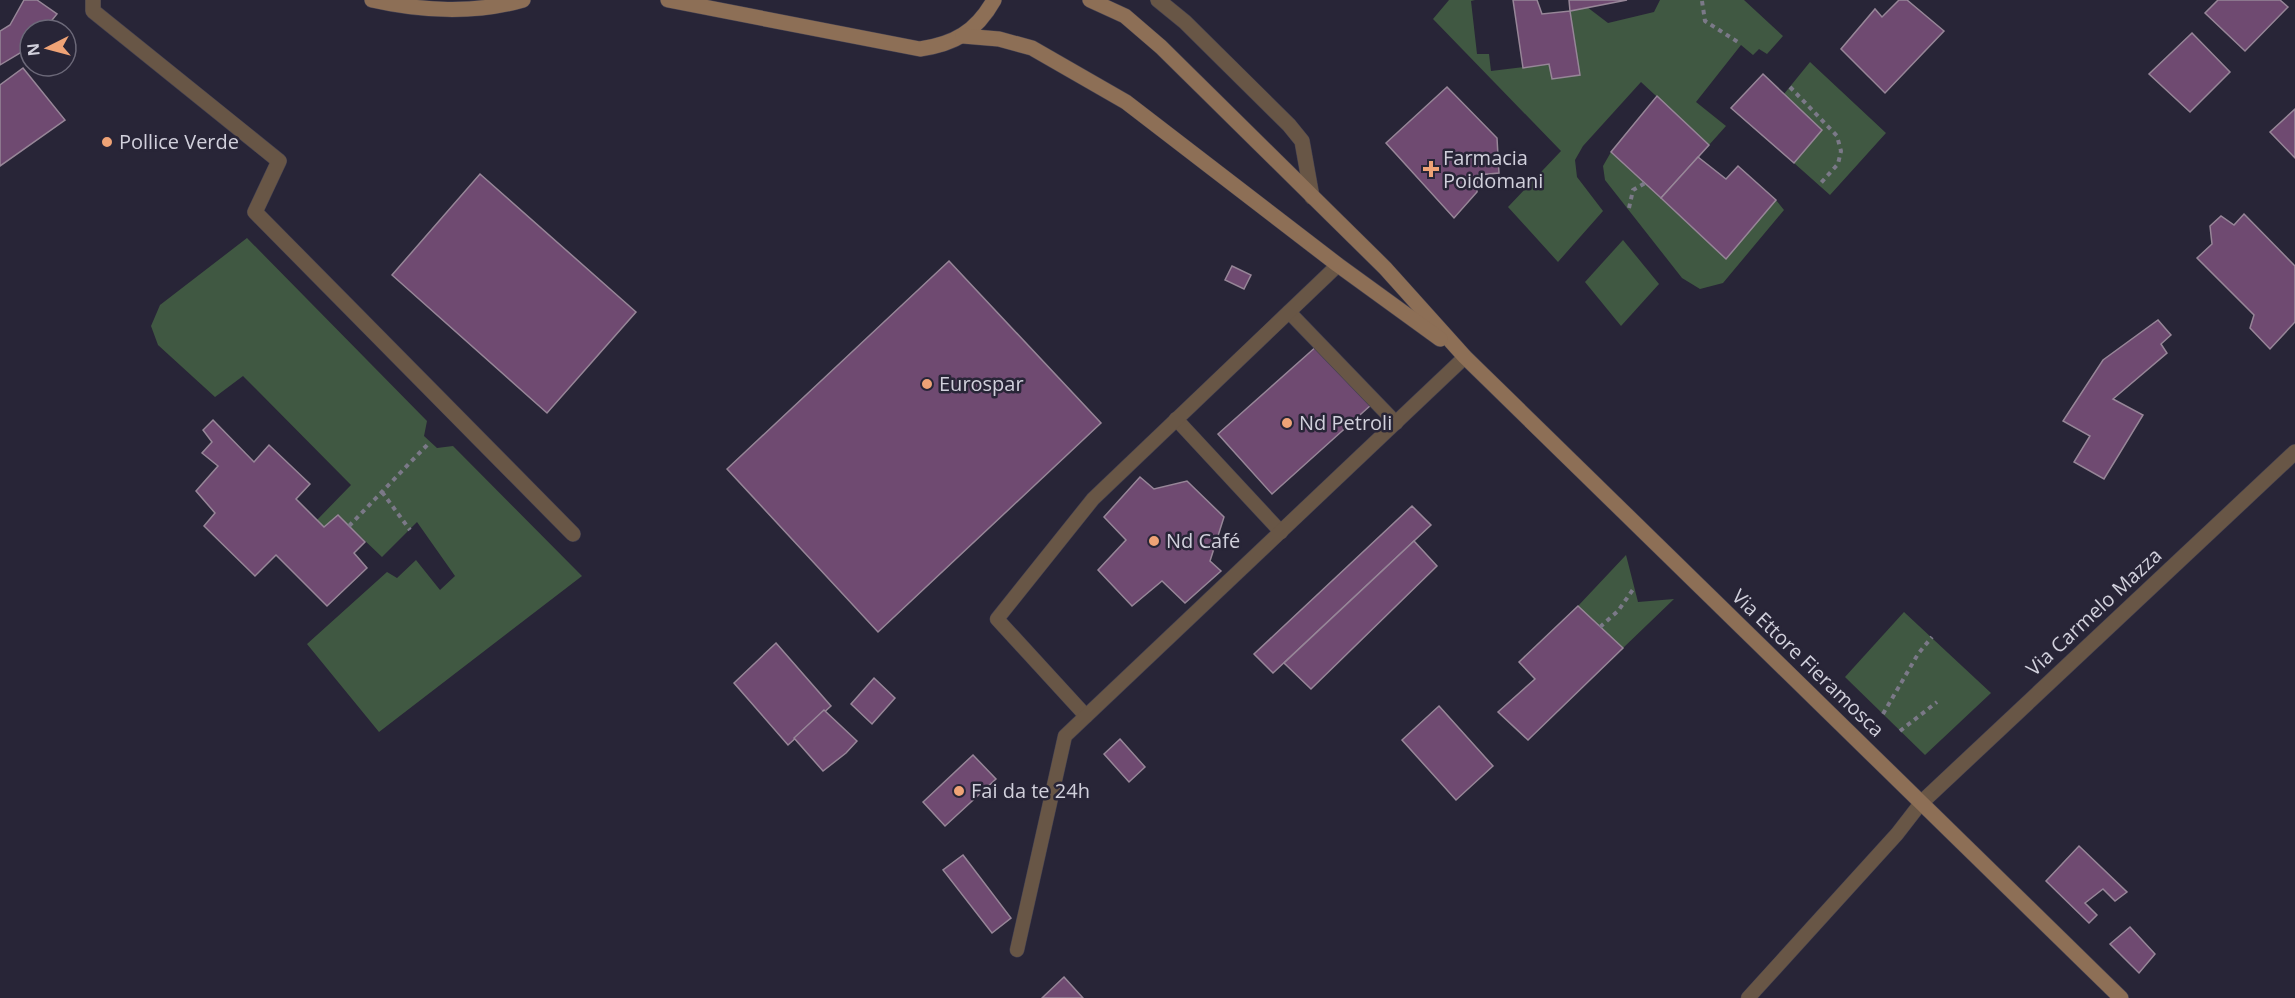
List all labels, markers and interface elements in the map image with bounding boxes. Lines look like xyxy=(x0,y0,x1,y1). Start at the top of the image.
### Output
north arrow xyxy=(18,18,78,78)
text: N xyxy=(21,42,45,57)
place label: Pollice Verde xyxy=(119,128,239,155)
marker: Pollice Verde xyxy=(100,135,114,149)
place label: Farmacia Poidomani xyxy=(1443,144,1543,194)
marker: Farmacia Poidomani xyxy=(1424,162,1438,176)
place label: Eurospar xyxy=(939,370,1024,397)
marker: Eurospar xyxy=(920,377,934,391)
place label: Nd Petroli xyxy=(1299,409,1392,436)
marker: Nd Petroli xyxy=(1280,416,1294,430)
place label: Nd Café xyxy=(1166,527,1240,554)
marker: Nd Café xyxy=(1147,534,1161,548)
street label: Via Carmelo Mazza xyxy=(2020,542,2167,682)
street label: Via Ettore Fieramosca xyxy=(1726,583,1890,742)
place label: Fai da te 24h xyxy=(971,777,1090,804)
marker: Fai da te 24h xyxy=(952,784,966,798)

